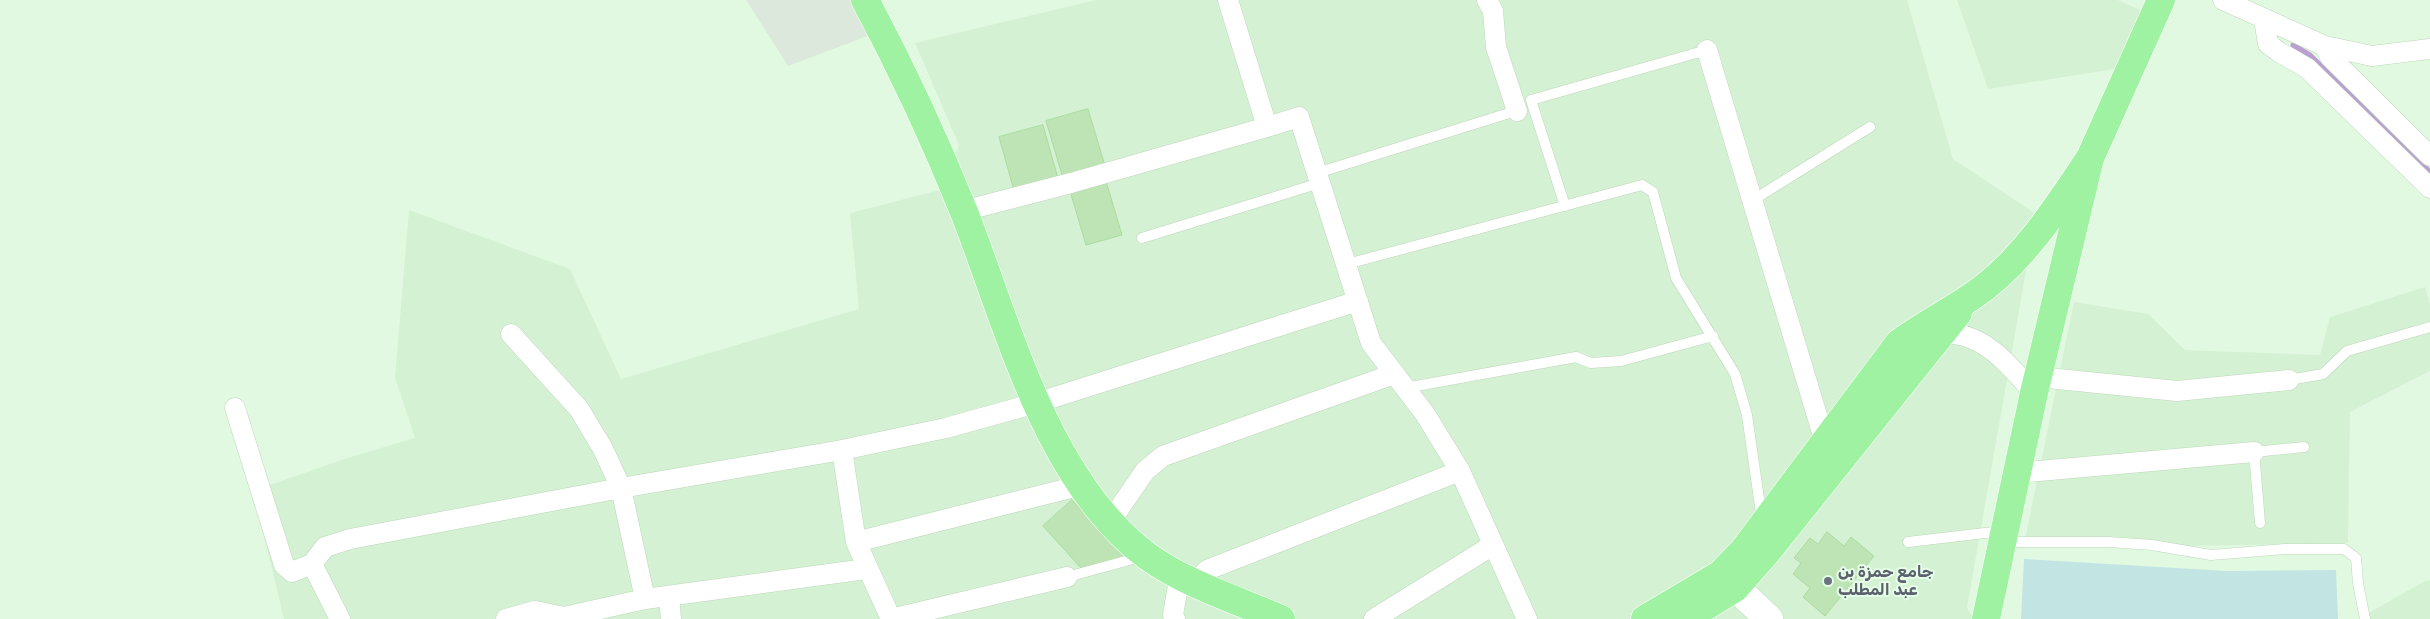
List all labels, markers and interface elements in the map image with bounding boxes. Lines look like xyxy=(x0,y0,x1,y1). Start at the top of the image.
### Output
place label: جامع حمزة بن عبد المطلب xyxy=(1838,562,1933,600)
marker: جامع حمزة بن عبد المطلب xyxy=(1822,575,1834,587)

